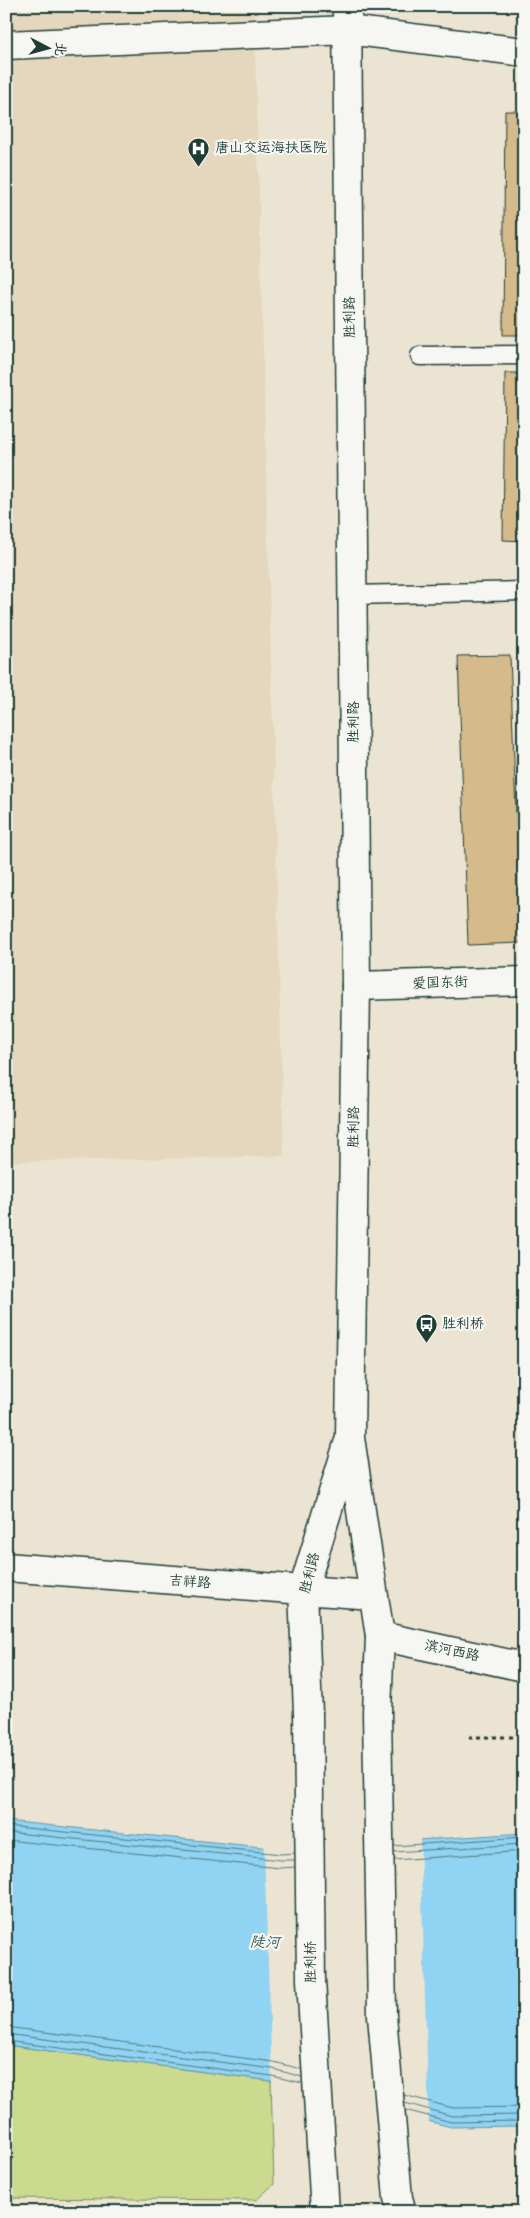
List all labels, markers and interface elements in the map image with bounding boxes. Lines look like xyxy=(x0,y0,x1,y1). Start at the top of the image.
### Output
north arrow xyxy=(22,22,72,72)
text: 北 xyxy=(48,41,72,57)
hospital icon: 唐山交运海扶医院 xyxy=(187,136,211,167)
place label: 唐山交运海扶医院 xyxy=(215,137,327,159)
street label: 胜利路 xyxy=(339,296,361,338)
street label: 胜利路 xyxy=(343,701,365,743)
street label: 爱国东街 xyxy=(412,971,468,995)
street label: 胜利路 xyxy=(343,1106,365,1148)
bus stop icon: 胜利桥 xyxy=(414,1312,438,1343)
place label: 胜利桥 xyxy=(442,1313,484,1335)
street label: 胜利路 xyxy=(294,1550,326,1596)
street label: 吉祥路 xyxy=(168,1570,212,1594)
street label: 滨河西路 xyxy=(422,1634,482,1668)
water label: 陡河 xyxy=(250,1930,283,1956)
street label: 胜利桥 xyxy=(300,1941,322,1983)

